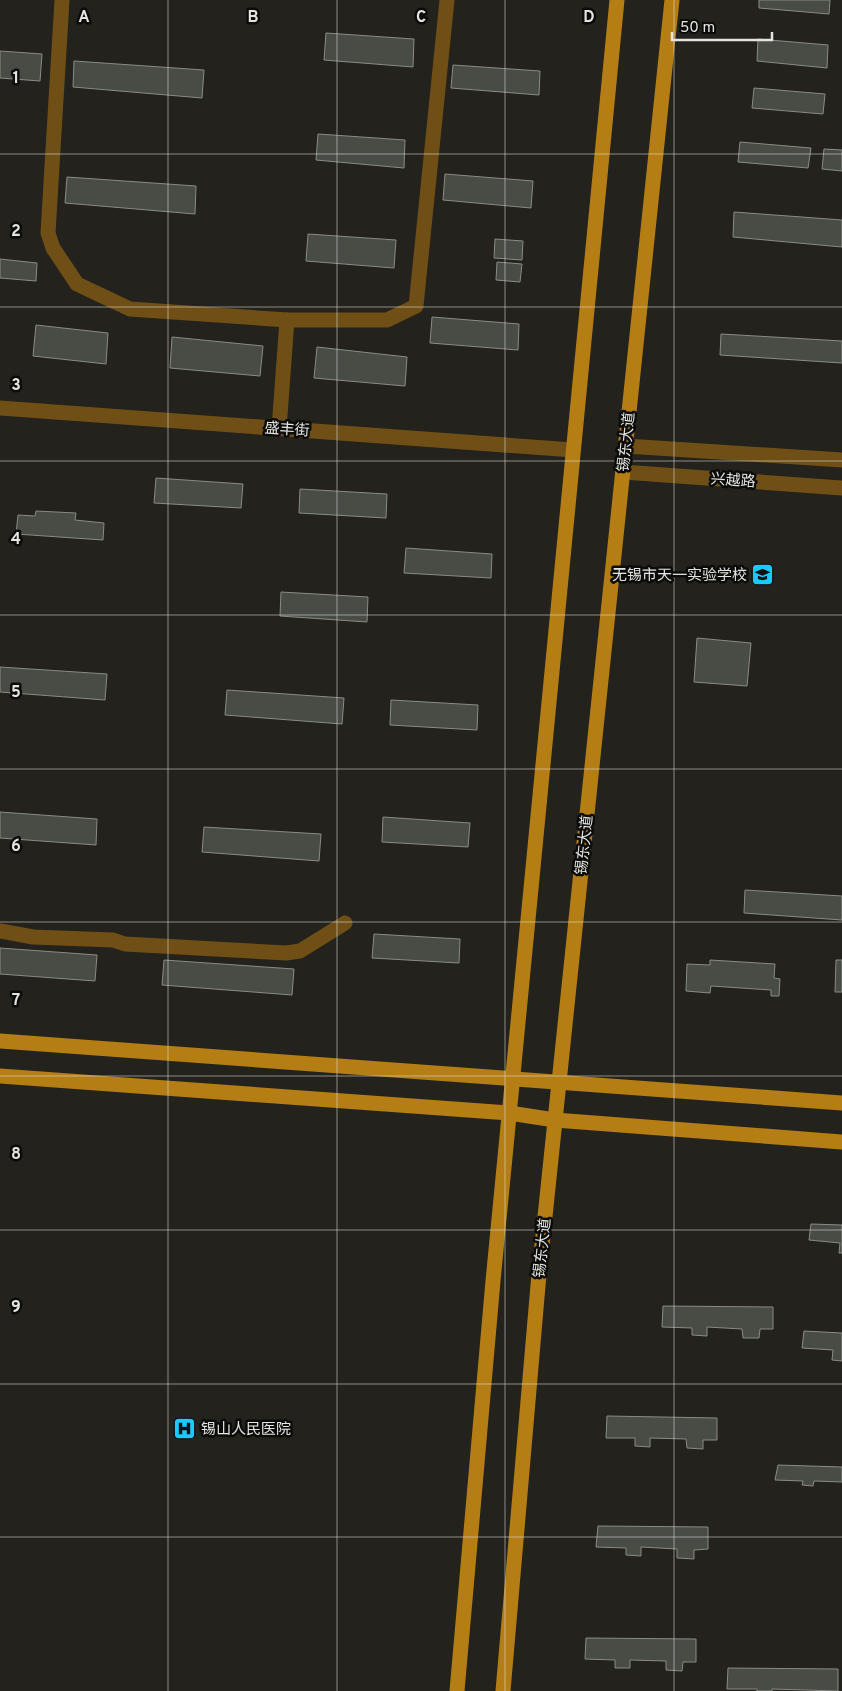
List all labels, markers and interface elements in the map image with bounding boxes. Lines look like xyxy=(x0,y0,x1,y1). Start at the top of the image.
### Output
text: A xyxy=(78,8,90,28)
text: B xyxy=(247,8,259,28)
text: C xyxy=(416,8,426,28)
text: D xyxy=(583,8,595,28)
scale bar xyxy=(672,10,772,42)
text: 50 m xyxy=(680,19,715,38)
text: 1 xyxy=(13,69,19,89)
text: 2 xyxy=(11,222,21,242)
text: 3 xyxy=(11,376,21,396)
street label: 锡东大道 xyxy=(615,411,640,473)
street label: 盛丰街 xyxy=(264,418,310,442)
street label: 兴越路 xyxy=(710,470,756,493)
text: 4 xyxy=(11,530,21,550)
school or university icon: 无锡市天一实验学校 xyxy=(751,563,775,587)
place label: 无锡市天一实验学校 xyxy=(612,566,747,586)
text: 5 xyxy=(11,683,21,703)
street label: 锡东大道 xyxy=(573,814,598,876)
text: 6 xyxy=(11,837,21,857)
text: 7 xyxy=(12,991,20,1011)
text: 8 xyxy=(11,1145,21,1165)
street label: 锡东大道 xyxy=(531,1217,556,1279)
text: 9 xyxy=(11,1298,21,1318)
hospital icon: 锡山人民医院 xyxy=(173,1417,197,1441)
place label: 锡山人民医院 xyxy=(201,1421,291,1440)

